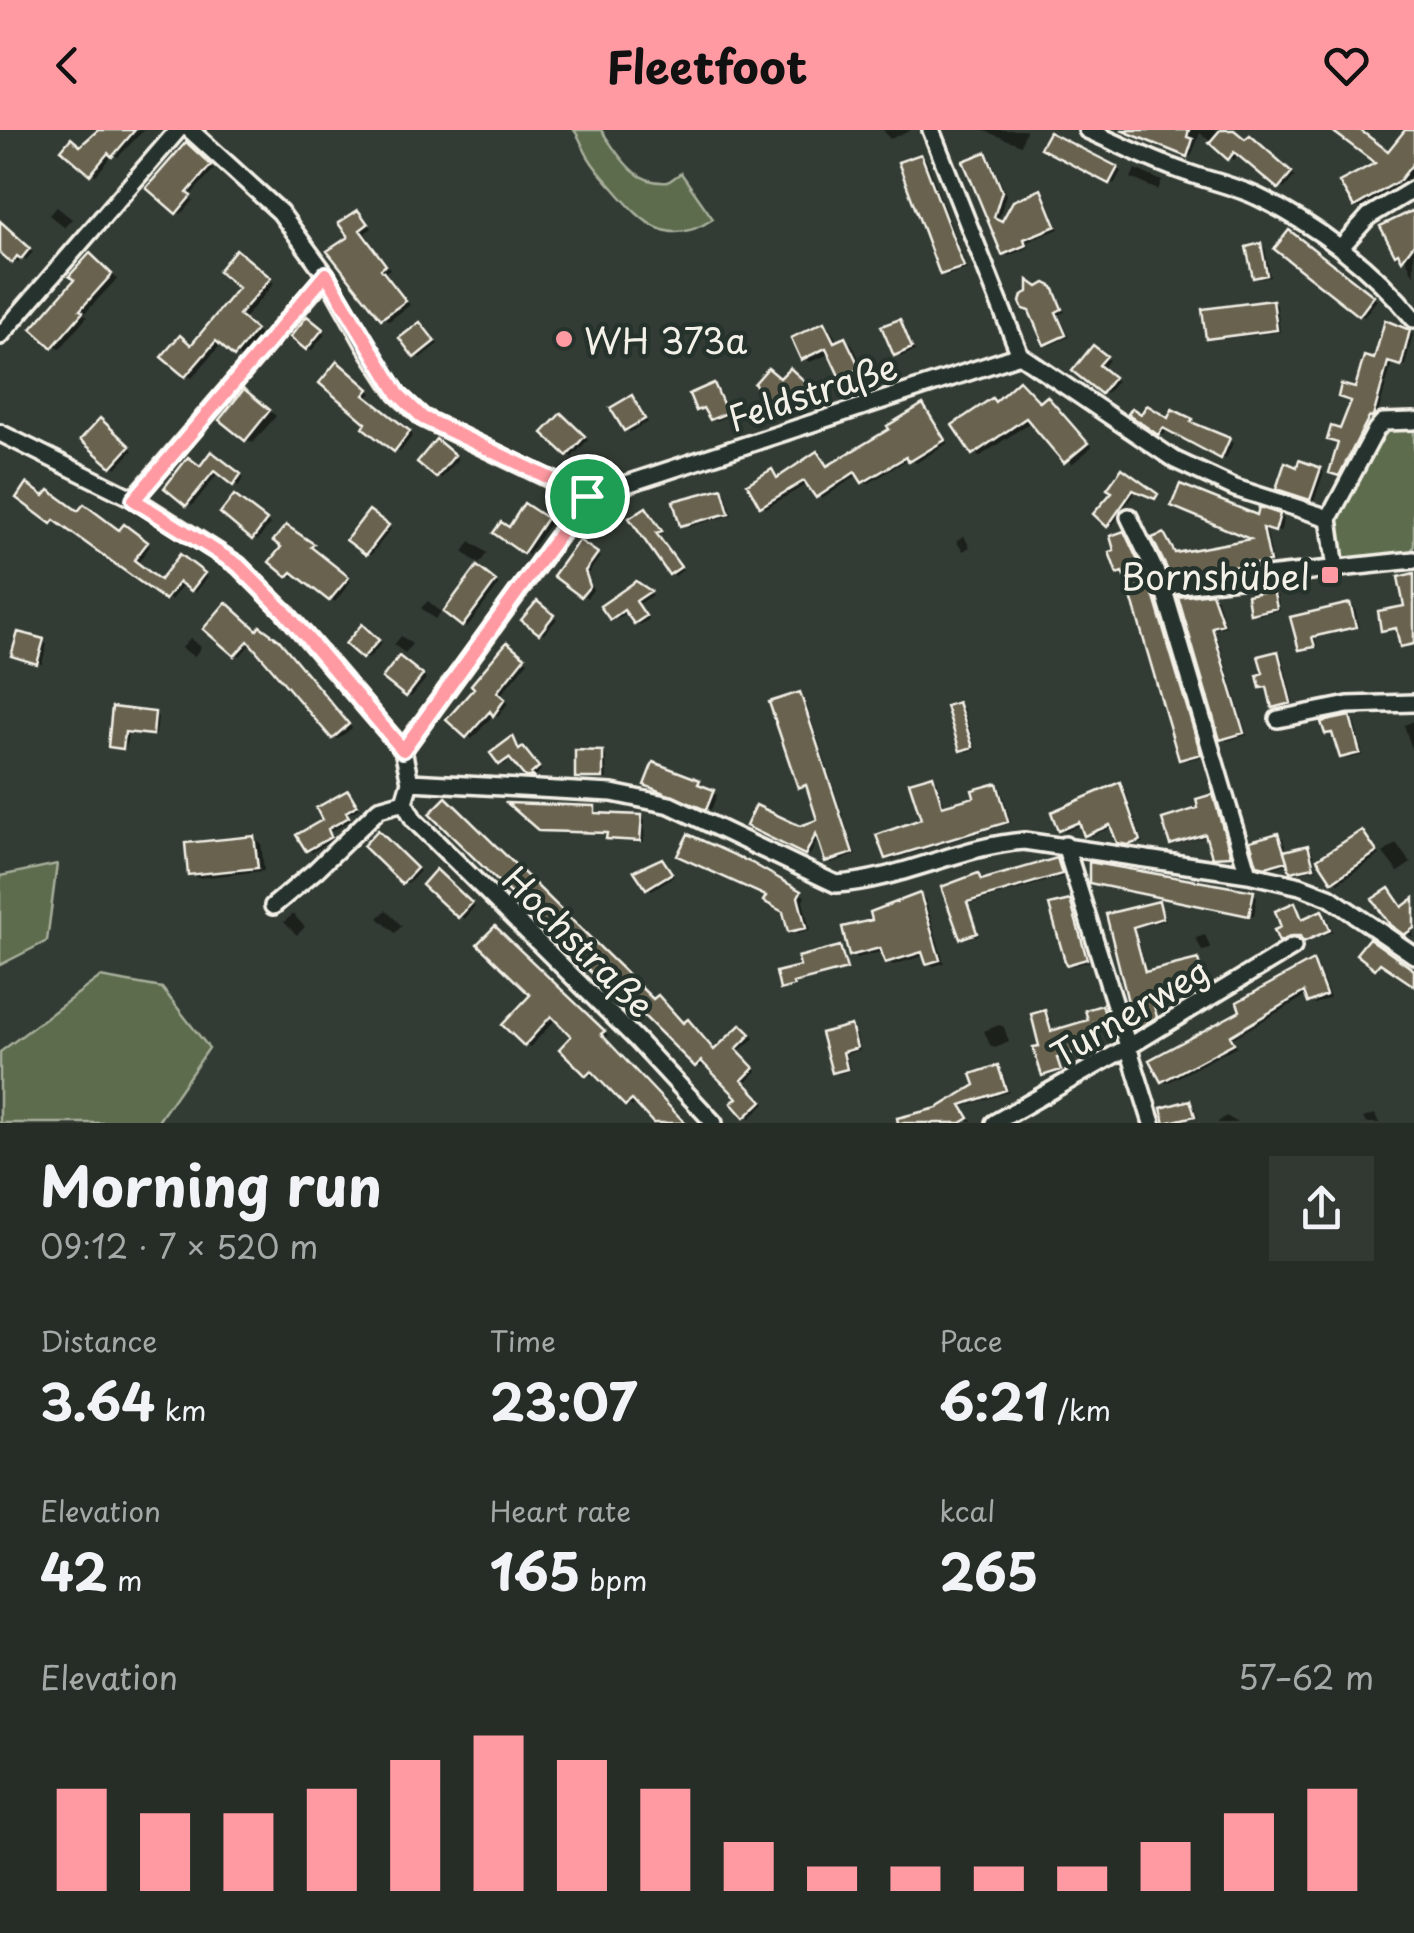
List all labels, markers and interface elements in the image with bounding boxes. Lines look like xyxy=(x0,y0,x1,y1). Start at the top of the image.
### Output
text: Fleetfoot xyxy=(606,31,808,99)
icon: back xyxy=(40,38,95,93)
icon: heart xyxy=(1319,38,1374,93)
place label: WH 373a xyxy=(584,313,748,366)
marker: WH 373a xyxy=(553,328,575,350)
street label: Feldstraße xyxy=(720,339,904,443)
pin xyxy=(545,454,630,539)
icon: arrive xyxy=(560,469,615,524)
place label: Bornshübel xyxy=(1121,549,1310,602)
marker: Bornshübel xyxy=(1319,564,1341,586)
street label: Hochstraße xyxy=(491,853,667,1029)
street label: Turnerweg xyxy=(1040,943,1218,1079)
text: Morning run xyxy=(40,1143,382,1226)
button: share xyxy=(1269,1156,1374,1261)
text: 09:12 · 7 × 520 m xyxy=(40,1222,318,1270)
text: Distance xyxy=(40,1319,158,1362)
text: Time xyxy=(490,1319,556,1362)
text: Pace xyxy=(939,1319,1003,1362)
text: 3.64 xyxy=(40,1362,155,1438)
text: 23:07 xyxy=(490,1362,637,1438)
text: 6:21 xyxy=(939,1362,1048,1438)
text: km xyxy=(155,1388,207,1431)
text: /km xyxy=(1048,1388,1111,1431)
text: Elevation xyxy=(40,1489,161,1532)
text: Heart rate xyxy=(490,1489,631,1532)
text: kcal xyxy=(939,1489,995,1532)
text: 42 xyxy=(40,1532,108,1608)
text: 165 xyxy=(490,1532,580,1608)
text: 265 xyxy=(939,1532,1038,1608)
text: m xyxy=(108,1558,142,1601)
text: bpm xyxy=(580,1558,648,1601)
text: Elevation xyxy=(40,1653,178,1701)
text: 57–62 m xyxy=(1238,1653,1374,1701)

